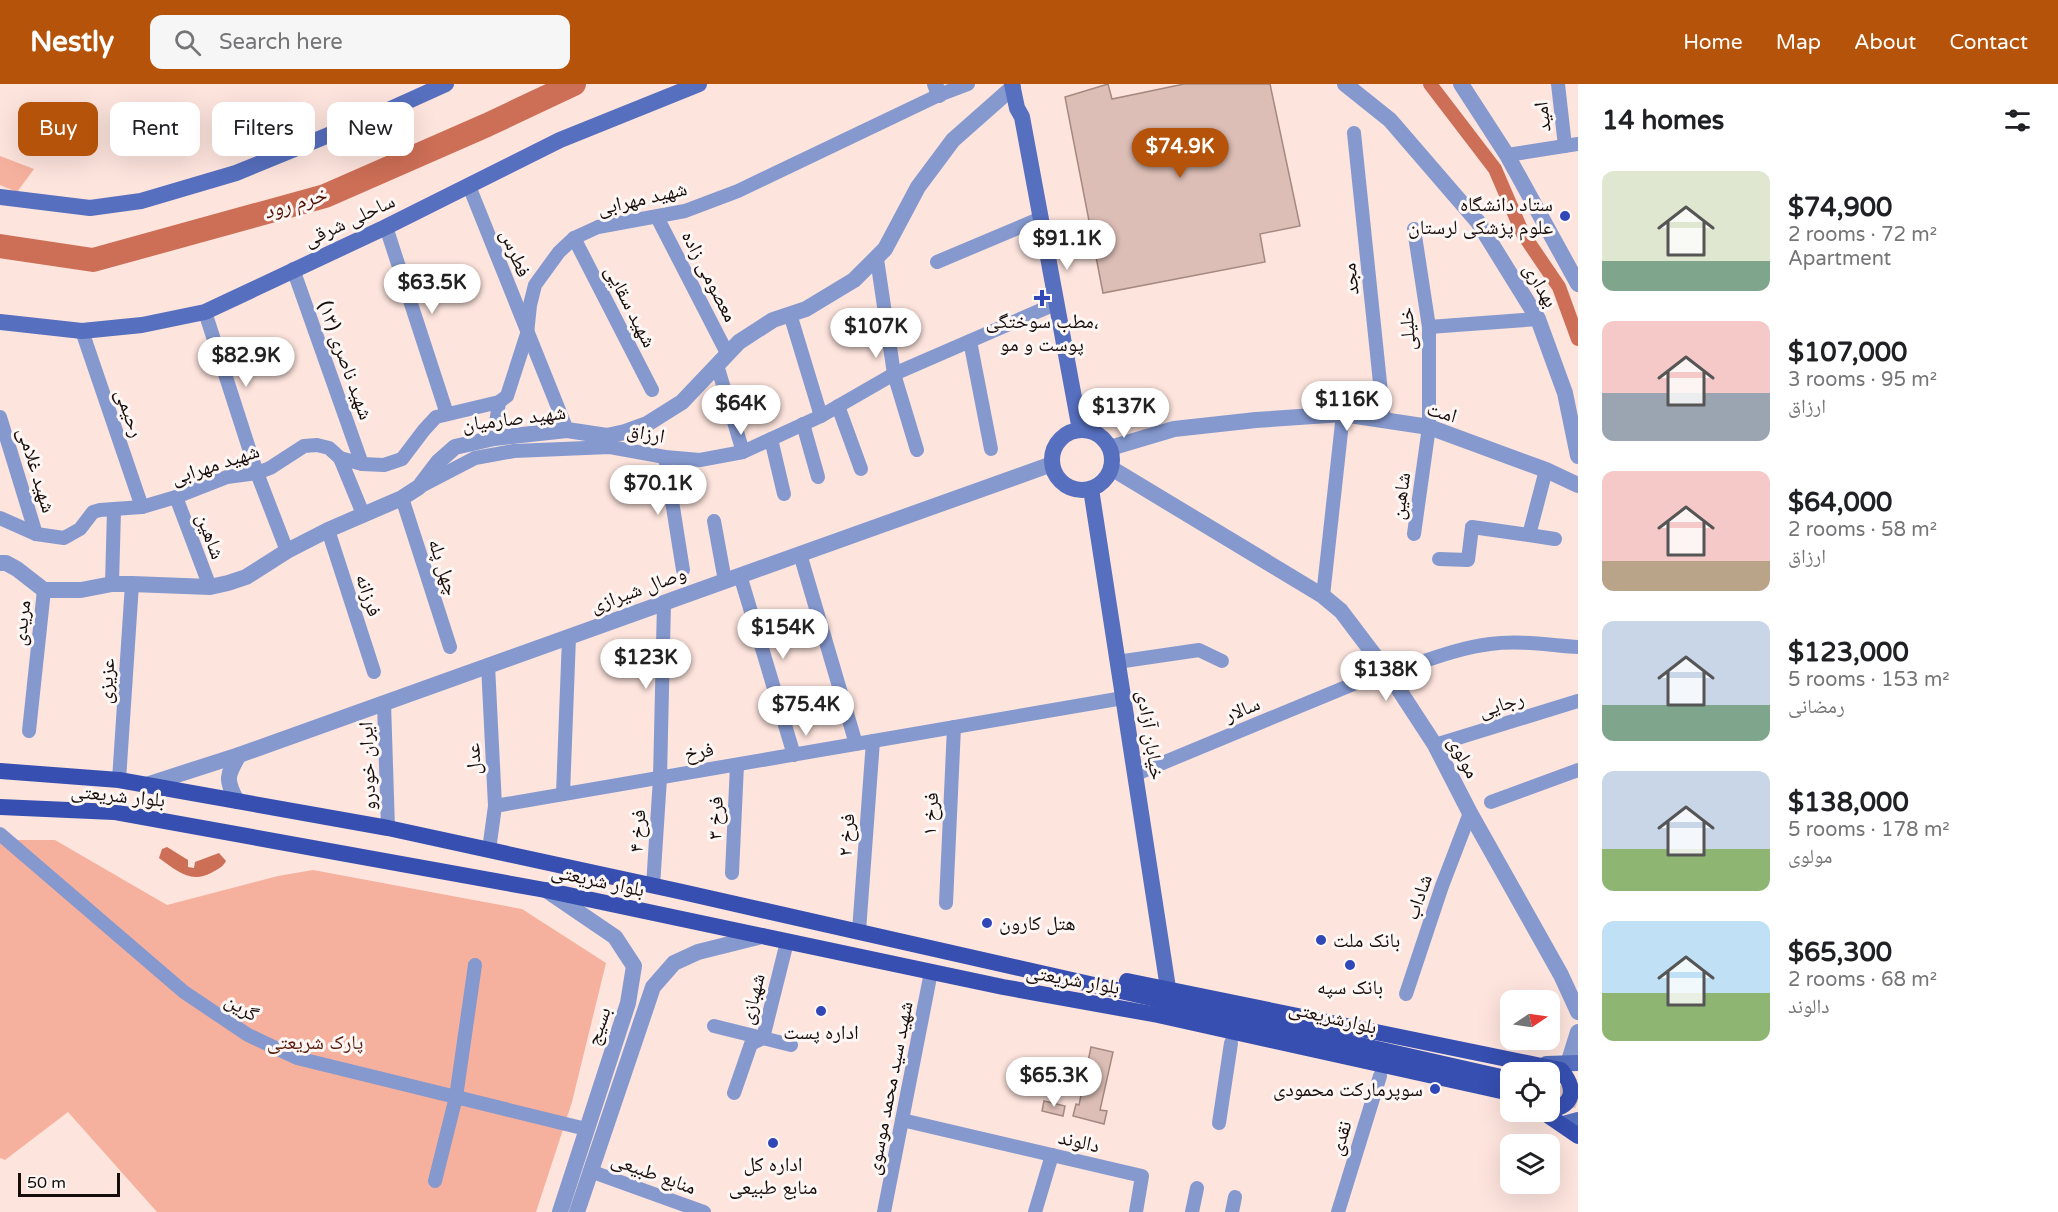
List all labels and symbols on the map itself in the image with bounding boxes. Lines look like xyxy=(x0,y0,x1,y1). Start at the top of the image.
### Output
street label: امید xyxy=(1529,100,1557,134)
pin: $74.9K xyxy=(1131,128,1229,179)
street label: شهید مهرابی xyxy=(595,177,689,221)
water label: خرم رود xyxy=(261,182,330,226)
street label: ساحلی شرقی xyxy=(300,189,399,253)
place label: ستاد دانشگاه علوم پزشکی لرستان xyxy=(1408,193,1553,241)
marker: ستاد دانشگاه علوم پزشکی لرستان xyxy=(1558,209,1572,223)
pin: $91.1K xyxy=(1018,220,1116,271)
street label: فطرس xyxy=(495,226,535,281)
street label: معصومی زاده xyxy=(676,227,742,326)
street label: بهداری xyxy=(1518,259,1562,312)
street label: شهید سقایی xyxy=(599,261,661,352)
street label: مجد xyxy=(1337,262,1365,296)
pin: $63.5K xyxy=(383,264,481,315)
marker: مطب سوختگی، پوست و مو xyxy=(1033,289,1051,307)
street label: شهید ناصری (۱۳) xyxy=(312,297,378,423)
street label: خلیلی xyxy=(1394,306,1421,351)
pin: $107K xyxy=(834,308,918,359)
place label: مطب سوختگی، پوست و مو xyxy=(986,310,1098,357)
pin: $82.9K xyxy=(197,337,295,388)
pin: $116K xyxy=(1305,381,1389,432)
pin: $64K xyxy=(705,385,777,436)
street label: رحیمی xyxy=(110,386,148,441)
pin: $137K xyxy=(1082,388,1166,439)
street label: امت xyxy=(1424,397,1460,429)
street label: شهید صارمیان xyxy=(461,401,567,437)
street label: ارزاق xyxy=(625,419,667,449)
street label: شهید غلامی xyxy=(12,425,60,516)
street label: شهید مهرابی xyxy=(168,439,263,490)
pin: $70.1K xyxy=(609,465,707,516)
street label: شاهین xyxy=(1386,471,1416,521)
street label: شاهين xyxy=(191,510,229,563)
street label: چهل پله xyxy=(423,536,464,599)
street label: وصال شیرازی xyxy=(587,561,690,618)
street label: فرزانه xyxy=(350,571,386,620)
street label: مریدی xyxy=(8,599,36,647)
pin: $154K xyxy=(741,609,825,660)
pin: $123K xyxy=(604,639,688,690)
pin: $138K xyxy=(1344,651,1428,702)
street label: عزیزی xyxy=(93,658,121,705)
pin: $75.4K xyxy=(757,686,855,737)
street label: رجایی xyxy=(1476,687,1527,723)
street label: خیابان آزادی xyxy=(1131,689,1169,782)
street label: سالار xyxy=(1220,692,1264,728)
street label: ایران خودرو xyxy=(354,721,382,811)
street label: مولوی xyxy=(1442,732,1484,783)
street label: فرخ xyxy=(683,738,716,766)
street label: عدل xyxy=(461,743,487,775)
street label: بلوار شریعتی xyxy=(70,779,166,813)
street label: فرخ ۱ xyxy=(918,792,944,836)
street label: فرخ ۳ xyxy=(703,796,729,840)
street label: فرخ ۴ xyxy=(625,809,651,854)
street label: فرخ ۲ xyxy=(834,813,860,858)
street label: بلوار شریعتی xyxy=(549,859,647,903)
street label: شاداب xyxy=(1400,871,1438,923)
place label: هتل کارون xyxy=(999,912,1076,936)
marker: هتل کارون xyxy=(980,916,994,930)
place label: بانک ملت xyxy=(1333,929,1400,953)
marker: بانک ملت xyxy=(1314,933,1328,947)
marker: بانک سپه xyxy=(1343,958,1357,972)
street label: بلوار شریعتی xyxy=(1024,960,1122,1000)
street label: شهبازی xyxy=(735,971,771,1027)
place label: بانک سپه xyxy=(1317,976,1383,1000)
street label: گرین xyxy=(220,988,263,1027)
north arrow xyxy=(1500,990,1560,1050)
street label: بلوارشریعتی xyxy=(1286,996,1379,1040)
street label: شهید سید محمد موسوی xyxy=(861,999,919,1177)
street label: بسیج xyxy=(581,1004,617,1049)
marker: اداره پست xyxy=(814,1004,828,1018)
place label: اداره پست xyxy=(783,1021,859,1045)
park label: پارک شریعتی xyxy=(267,1031,363,1055)
pin: $65.3K xyxy=(1005,1057,1103,1108)
place label: سوپرمارکت محمودی xyxy=(1273,1078,1423,1102)
marker: سوپرمارکت محمودی xyxy=(1428,1082,1442,1096)
street label: نقدی xyxy=(1324,1118,1358,1159)
street label: دالوند xyxy=(1056,1126,1102,1158)
marker: اداره کل منابع طبیعی xyxy=(766,1136,780,1150)
street label: منابع طبیعی xyxy=(608,1148,699,1200)
place label: اداره کل منابع طبیعی xyxy=(729,1153,817,1200)
scale bar xyxy=(18,1170,120,1198)

